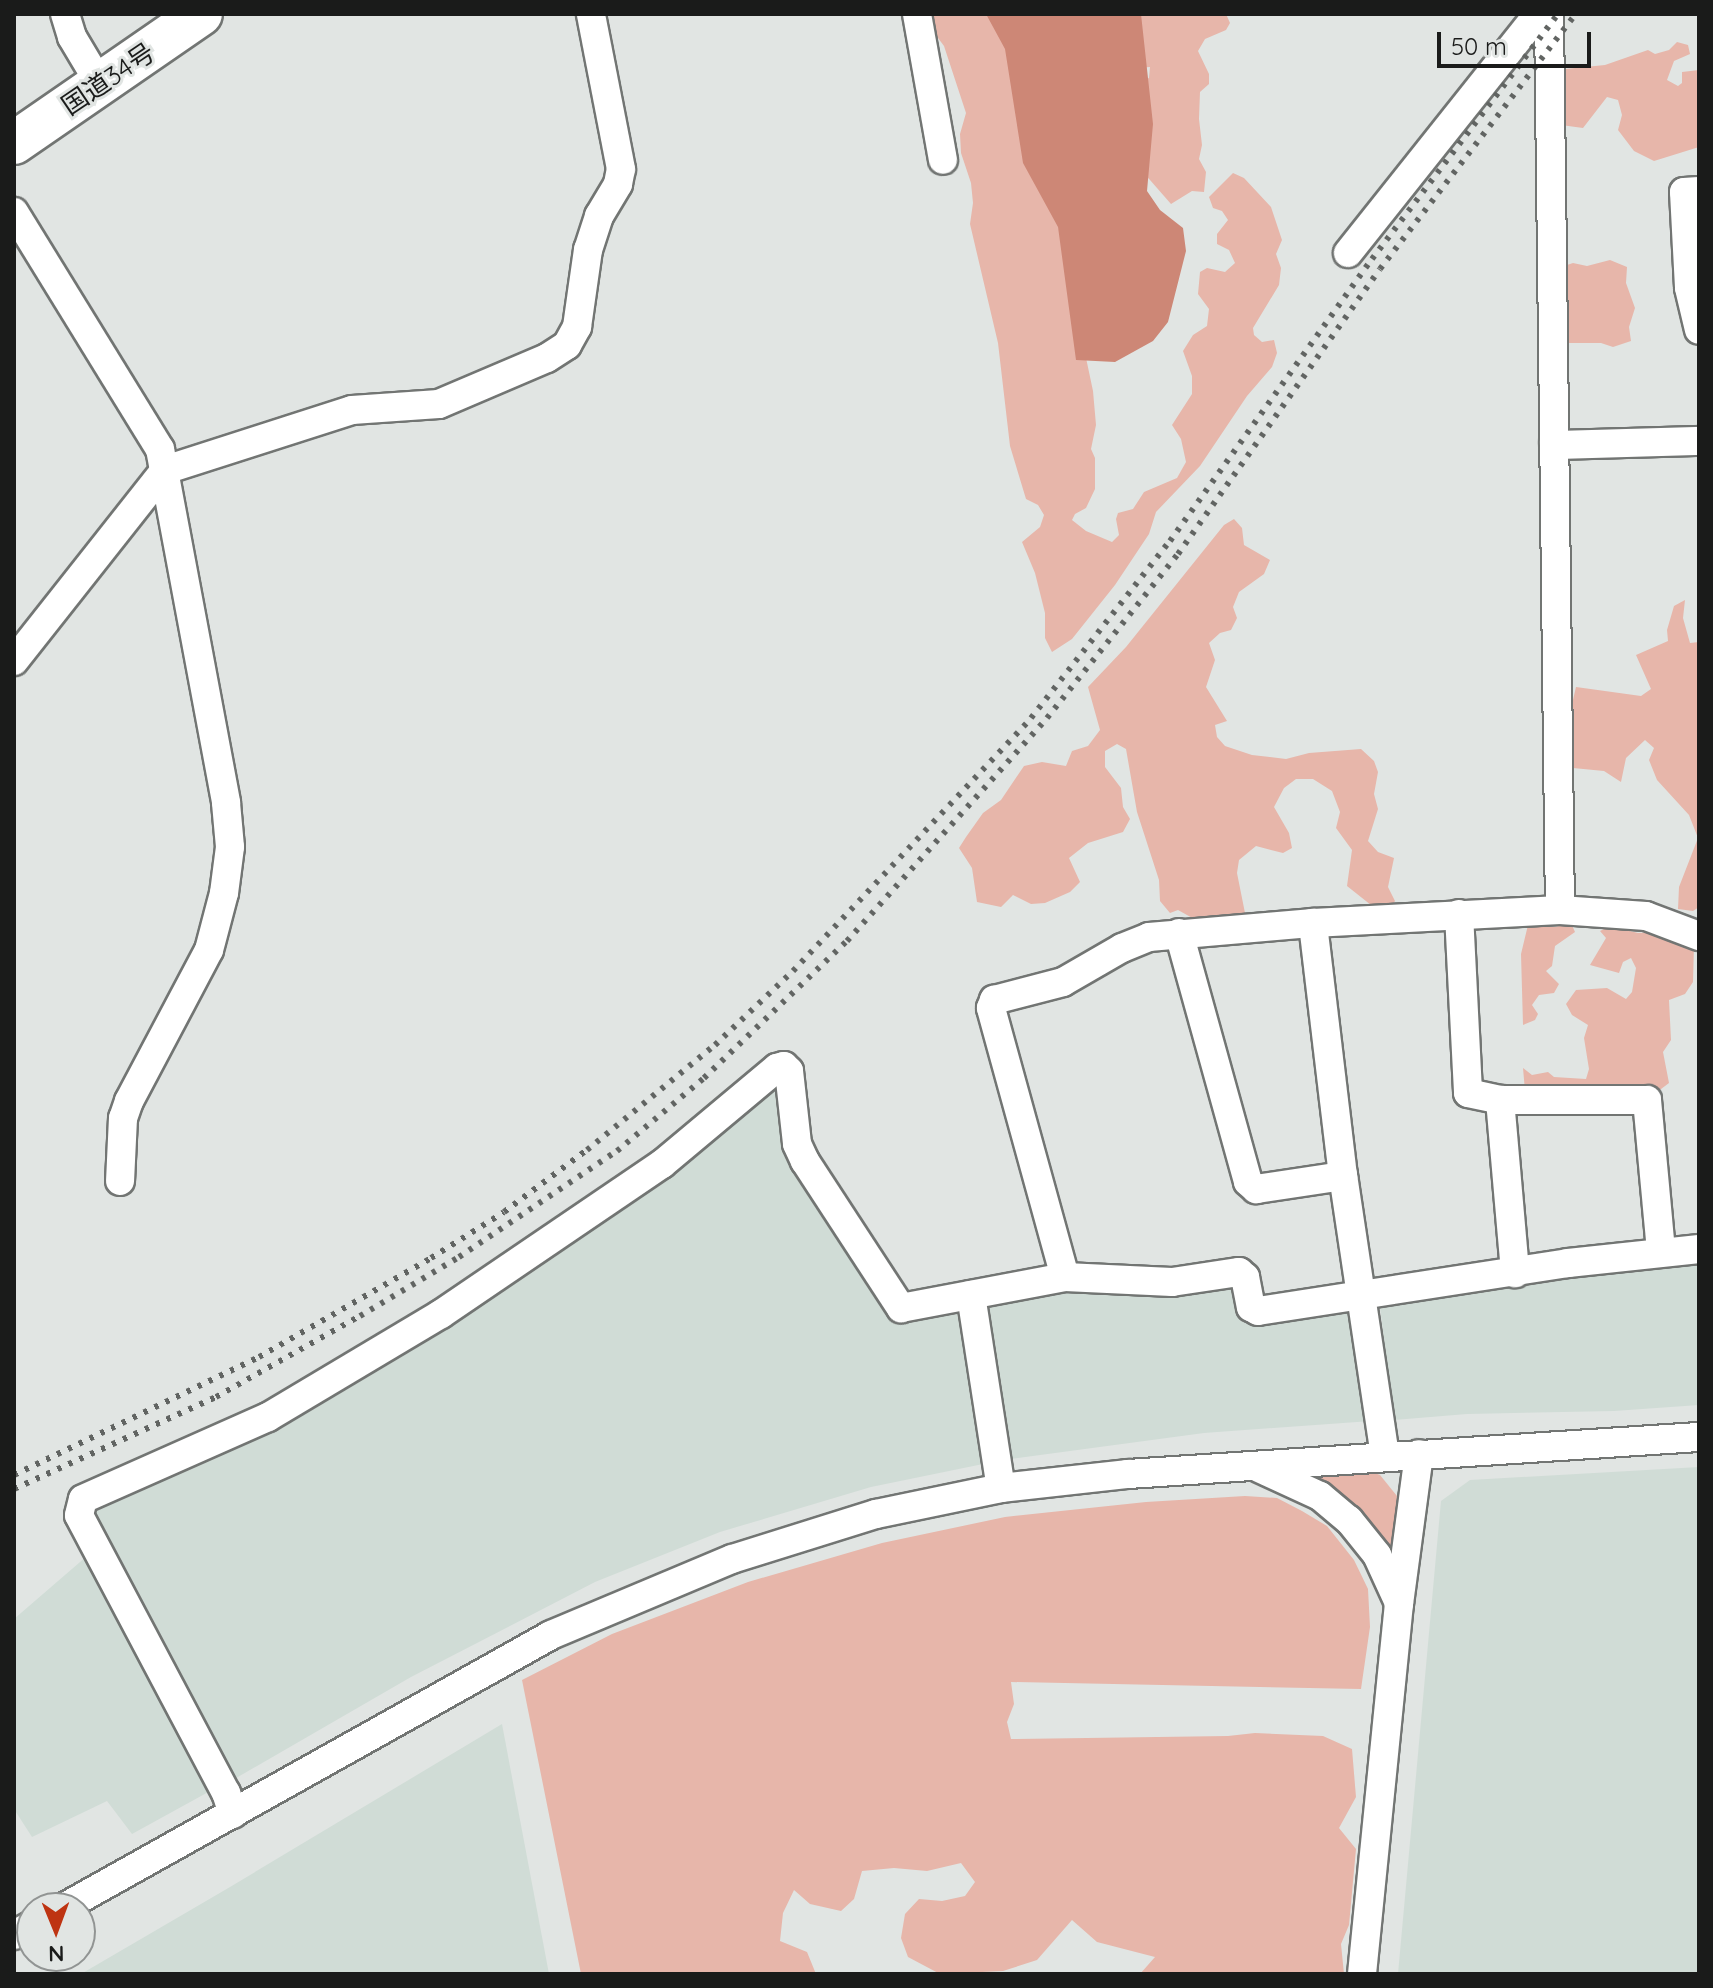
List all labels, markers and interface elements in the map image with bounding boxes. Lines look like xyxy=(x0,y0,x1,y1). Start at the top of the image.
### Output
scale bar xyxy=(1441,16,1595,66)
text: 50 m xyxy=(1451,31,1507,61)
street label: 国道34号 xyxy=(56,37,160,121)
north arrow xyxy=(16,1892,96,1972)
text: N xyxy=(48,1940,65,1968)

